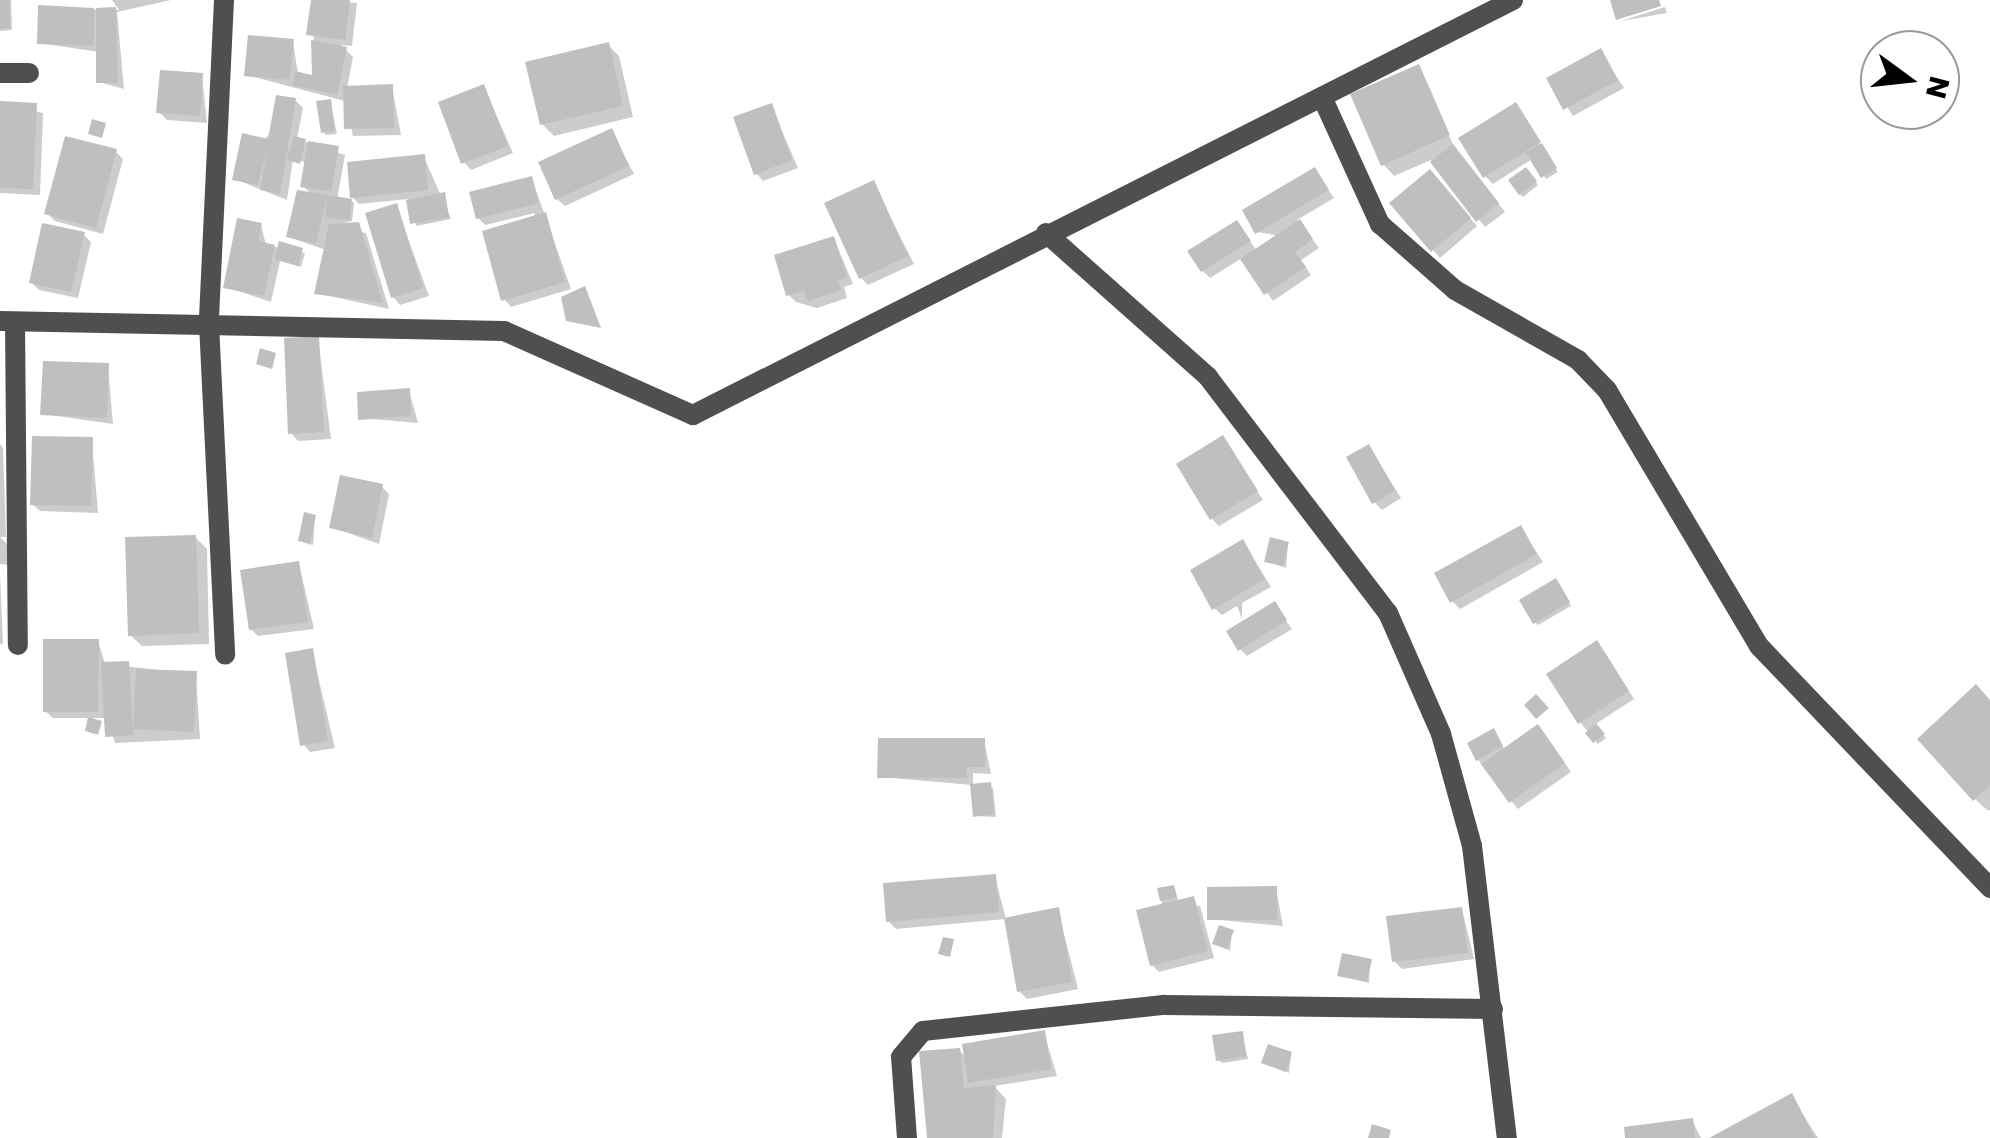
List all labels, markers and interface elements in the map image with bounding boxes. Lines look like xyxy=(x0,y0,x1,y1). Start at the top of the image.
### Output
north arrow xyxy=(1860,30,1960,130)
text: N xyxy=(1916,72,1959,103)

